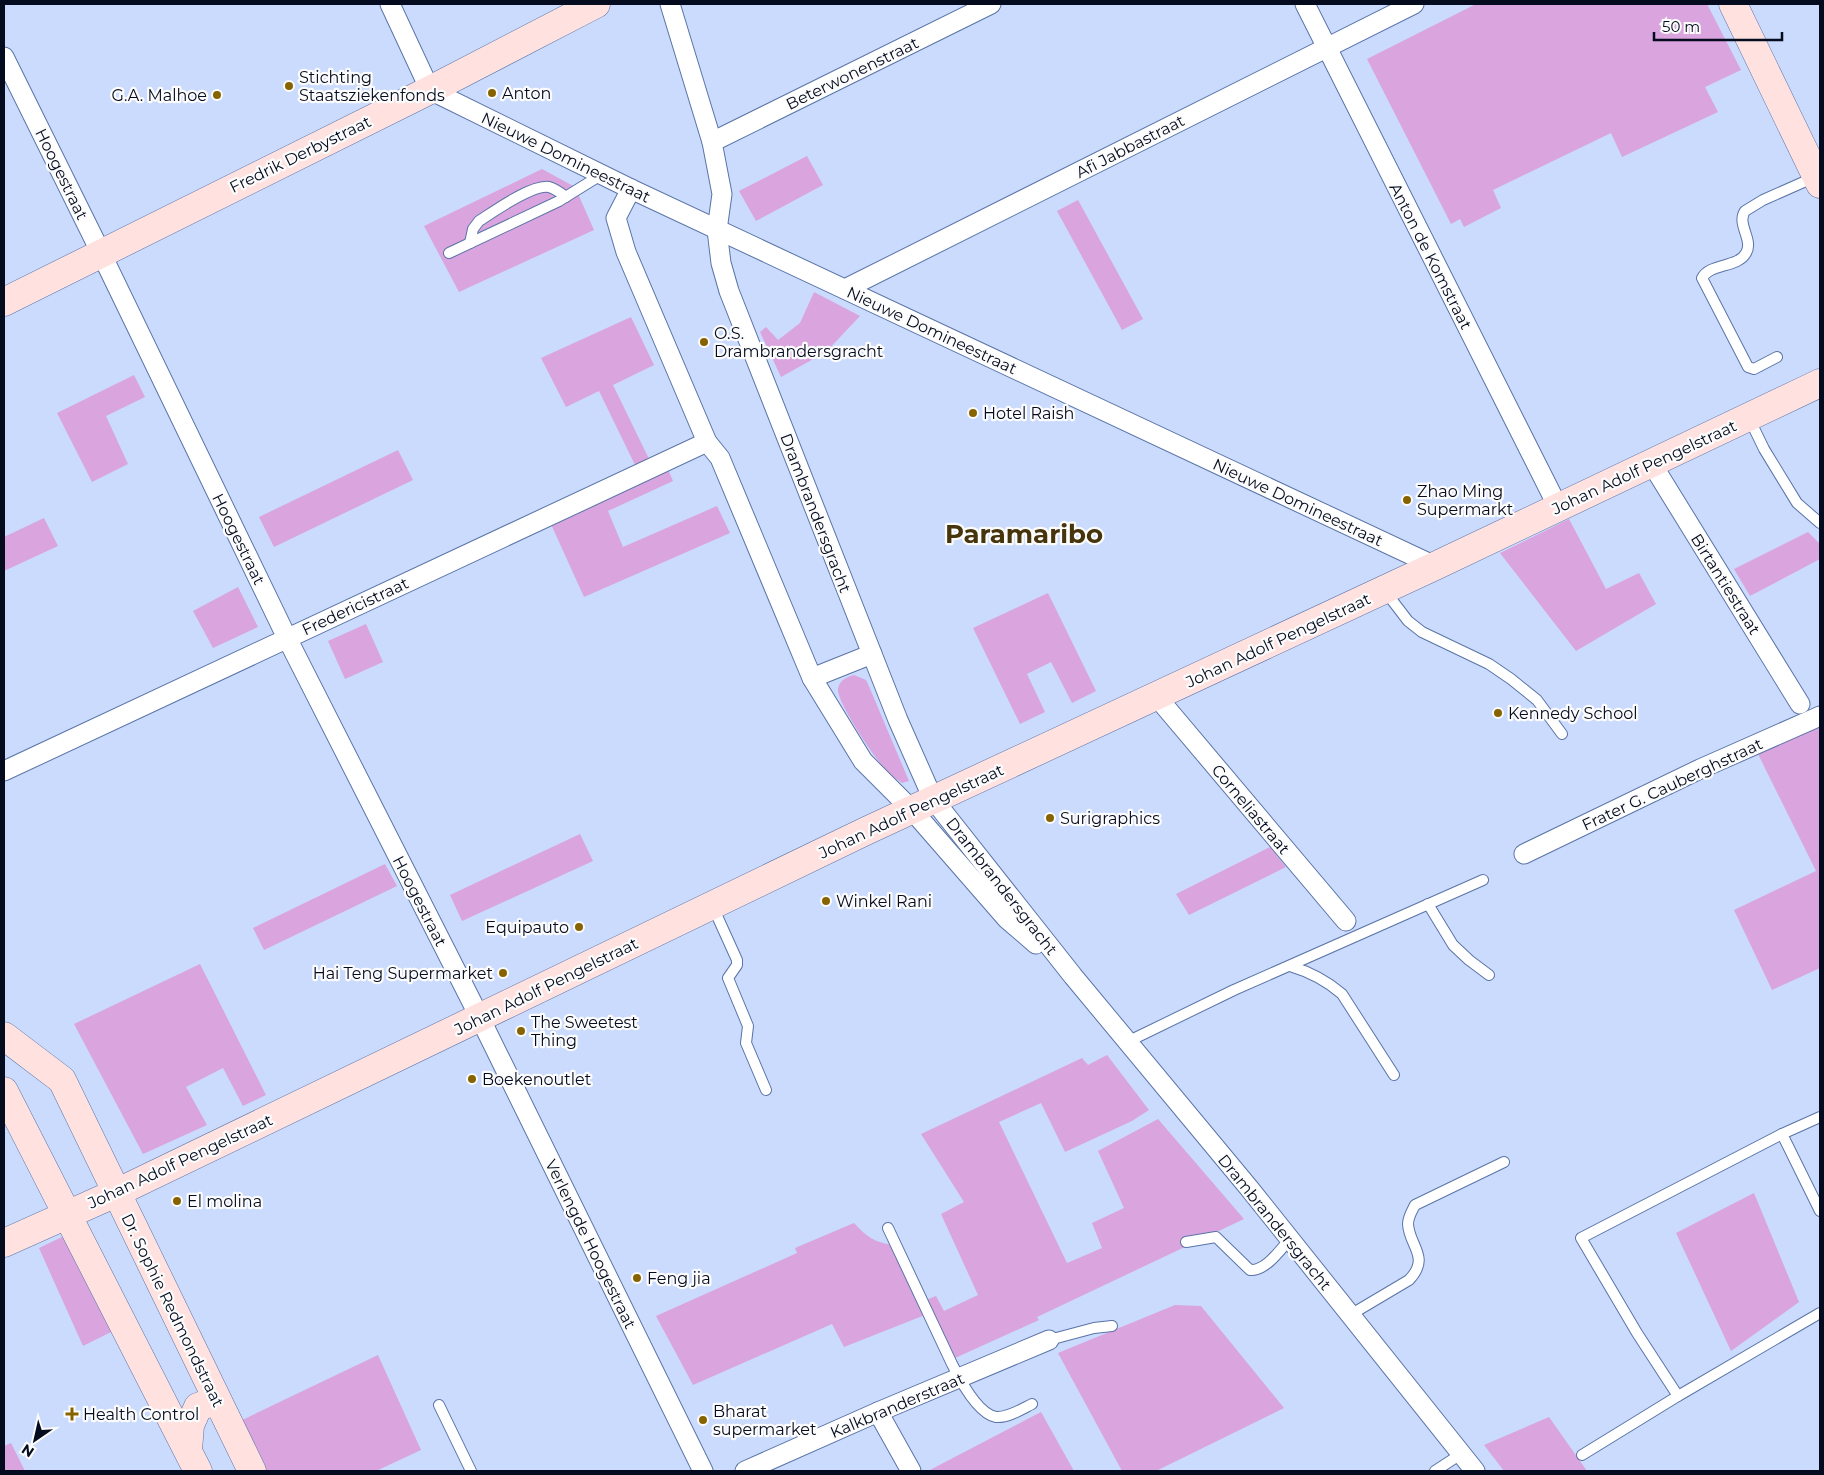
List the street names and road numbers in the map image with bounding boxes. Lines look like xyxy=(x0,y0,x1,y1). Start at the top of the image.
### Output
street label: Beterwonenstraat xyxy=(783,33,922,114)
street label: Nieuwe Domineestraat xyxy=(478,108,654,207)
street label: Afi Jabbastraat xyxy=(1073,111,1188,182)
street label: Fredrik Derbystraat xyxy=(226,112,374,197)
street label: Hoogestraat xyxy=(31,125,92,223)
street label: Anton de Komstraat xyxy=(1385,180,1476,333)
street label: Nieuwe Domineestraat xyxy=(844,283,1020,378)
street label: Johan Adolf Pengelstraat xyxy=(1548,416,1740,519)
street label: Drambrandersgracht xyxy=(776,431,855,596)
street label: Nieuwe Domineestraat xyxy=(1210,455,1386,550)
street label: Hoogestraat xyxy=(208,490,269,588)
street label: Birtantiestraat xyxy=(1687,530,1764,639)
street label: Fredericistraat xyxy=(299,573,412,639)
street label: Johan Adolf Pengelstraat xyxy=(1182,589,1374,692)
street label: Frater G. Cauberghstraat xyxy=(1579,734,1766,835)
street label: Johan Adolf Pengelstraat xyxy=(815,760,1007,863)
street label: Corneliastraat xyxy=(1208,761,1294,858)
street label: Drambrandersgracht xyxy=(942,814,1062,959)
street label: Hoogestraat xyxy=(389,853,451,950)
street label: Johan Adolf Pengelstraat xyxy=(451,933,641,1040)
street label: Johan Adolf Pengelstraat xyxy=(84,1110,276,1213)
street label: Drambrandersgracht xyxy=(1214,1151,1336,1294)
street label: Verlengde Hoogestraat xyxy=(541,1157,640,1332)
street label: Dr. Sophie Redmondstraat xyxy=(117,1210,228,1411)
street label: Kalkbranderstraat xyxy=(827,1368,967,1442)

